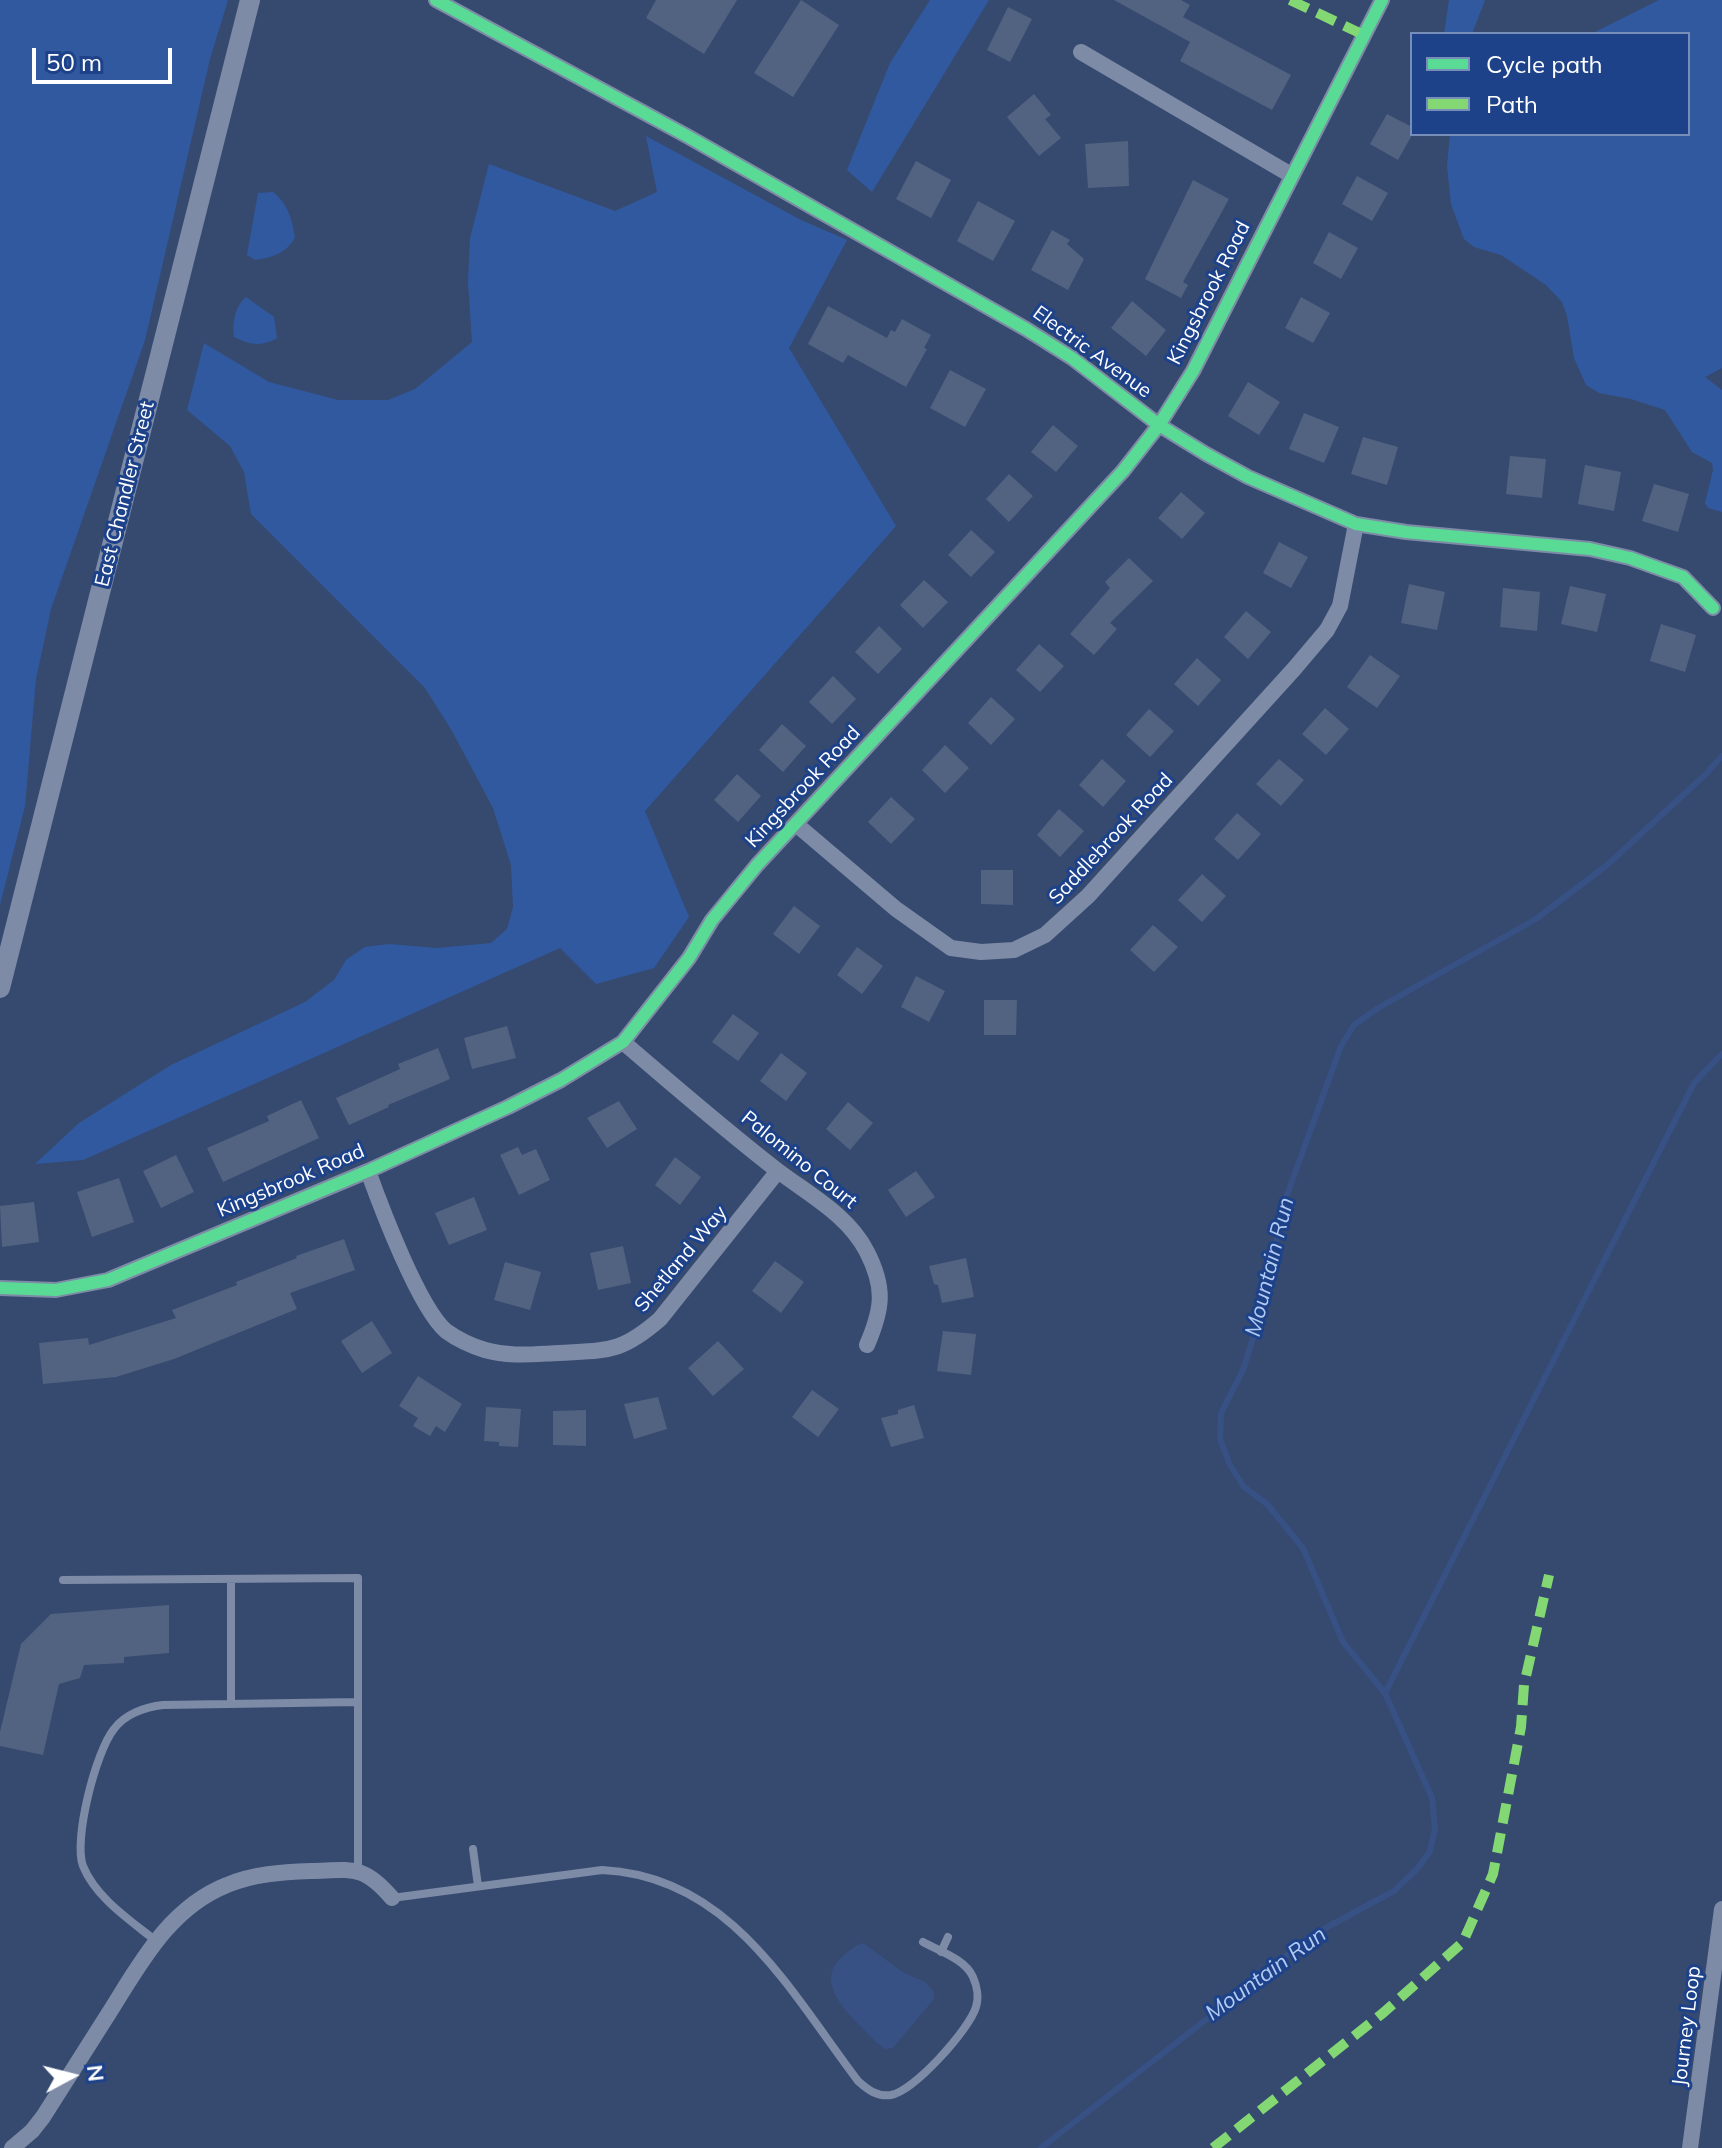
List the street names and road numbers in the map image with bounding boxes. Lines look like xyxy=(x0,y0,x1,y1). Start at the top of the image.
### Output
street label: Kingsbrook Road xyxy=(1163,217,1255,369)
street label: Electric Avenue xyxy=(1028,301,1156,403)
street label: East Chandler Street xyxy=(90,399,160,589)
street label: Kingsbrook Road xyxy=(740,721,866,853)
street label: Saddlebrook Road xyxy=(1044,768,1178,910)
street label: Palomino Court xyxy=(736,1106,862,1214)
street label: Kingsbrook Road xyxy=(214,1139,368,1223)
street label: Shetland Way xyxy=(630,1201,732,1317)
street label: Journey Loop xyxy=(1668,1965,1706,2087)

